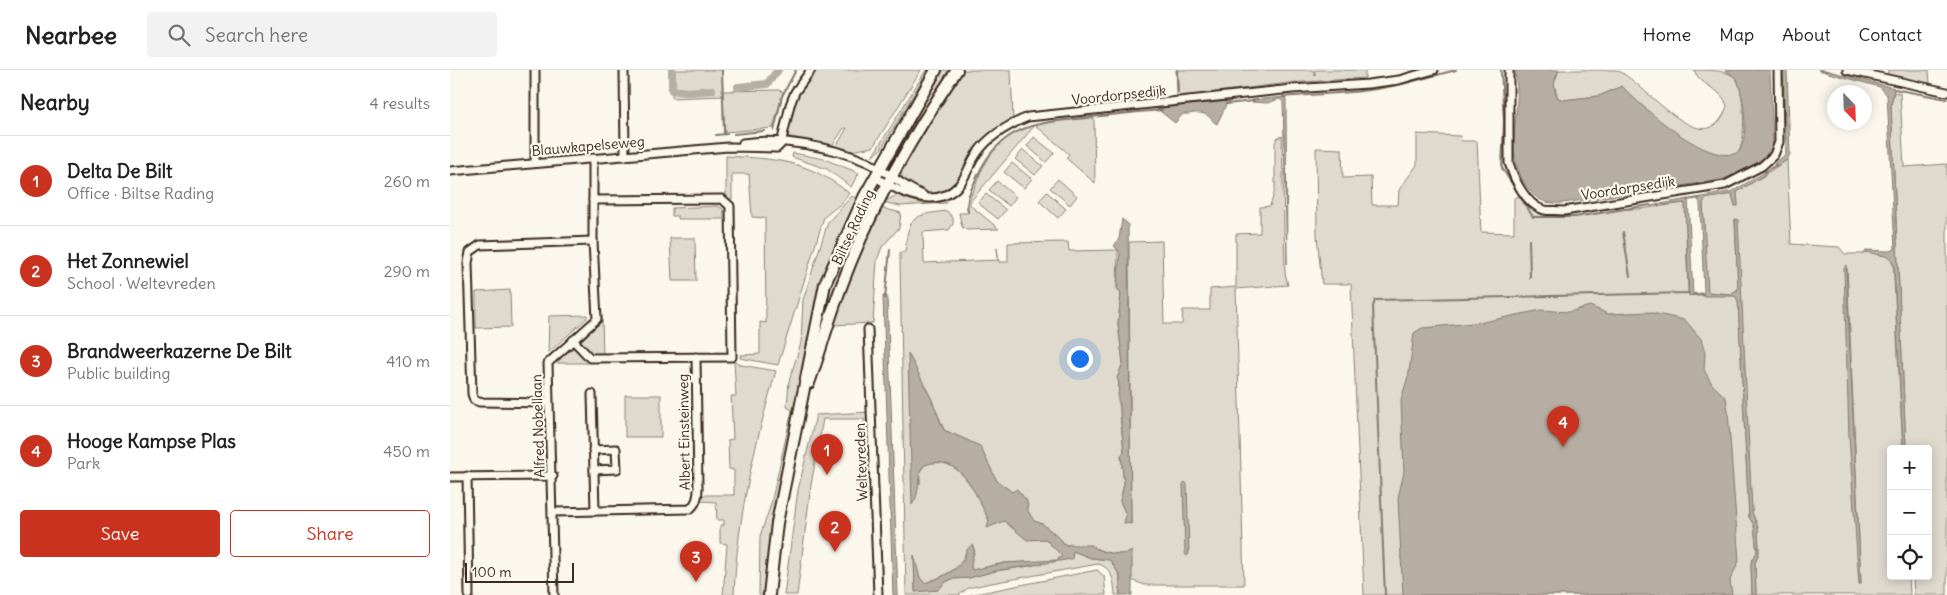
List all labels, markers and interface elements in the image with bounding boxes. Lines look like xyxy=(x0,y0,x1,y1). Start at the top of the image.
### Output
search box xyxy=(147,12,497,57)
text: Nearbee xyxy=(25,20,117,50)
icon: search xyxy=(165,21,193,49)
text: Search here xyxy=(205,23,308,47)
text: Home xyxy=(1643,23,1691,46)
text: Map xyxy=(1719,23,1754,46)
text: About xyxy=(1782,23,1830,46)
text: Contact xyxy=(1858,23,1922,46)
street label: Voordorpsedijk xyxy=(1071,81,1167,109)
north arrow xyxy=(1827,85,1872,130)
text: Nearby xyxy=(20,89,90,116)
text: 4 results xyxy=(369,93,430,113)
street label: Blauwkapelseweg xyxy=(531,132,645,160)
text: Delta De Bilt xyxy=(67,159,172,183)
text: 1 xyxy=(33,171,39,191)
text: 260 m xyxy=(384,171,430,191)
street label: Voordorpsedijk xyxy=(1580,172,1676,204)
text: Office · Biltse Rading xyxy=(67,183,214,203)
street label: Biltse Rading xyxy=(828,186,878,268)
text: Het Zonnewiel xyxy=(67,249,189,273)
text: 2 xyxy=(32,261,40,281)
text: 290 m xyxy=(384,261,430,281)
text: School · Weltevreden xyxy=(67,273,216,293)
text: Brandweerkazerne De Bilt xyxy=(67,339,292,363)
your location xyxy=(1067,346,1093,372)
text: 3 xyxy=(31,351,41,371)
text: 410 m xyxy=(386,351,430,371)
text: Public building xyxy=(67,363,170,383)
street label: Alfred Nobellaan xyxy=(527,374,549,478)
street label: Albert Einsteinweg xyxy=(674,374,694,490)
pin: 4 xyxy=(1547,406,1579,447)
street label: Weltevreden xyxy=(851,422,871,502)
text: Hooge Kampse Plas xyxy=(67,429,236,453)
pin: 1 xyxy=(811,434,843,475)
text: 4 xyxy=(31,441,41,461)
text: 450 m xyxy=(383,441,430,461)
map controls xyxy=(1887,445,1932,580)
button: + xyxy=(1887,445,1932,490)
text: Park xyxy=(67,453,100,473)
button: − xyxy=(1887,490,1932,535)
button: Save xyxy=(20,510,220,557)
button: Share xyxy=(230,510,430,557)
pin: 2 xyxy=(819,511,851,552)
button: locate xyxy=(1887,535,1932,580)
pin: 3 xyxy=(680,541,712,582)
scale bar xyxy=(465,560,574,583)
text: 100 m xyxy=(472,563,512,581)

